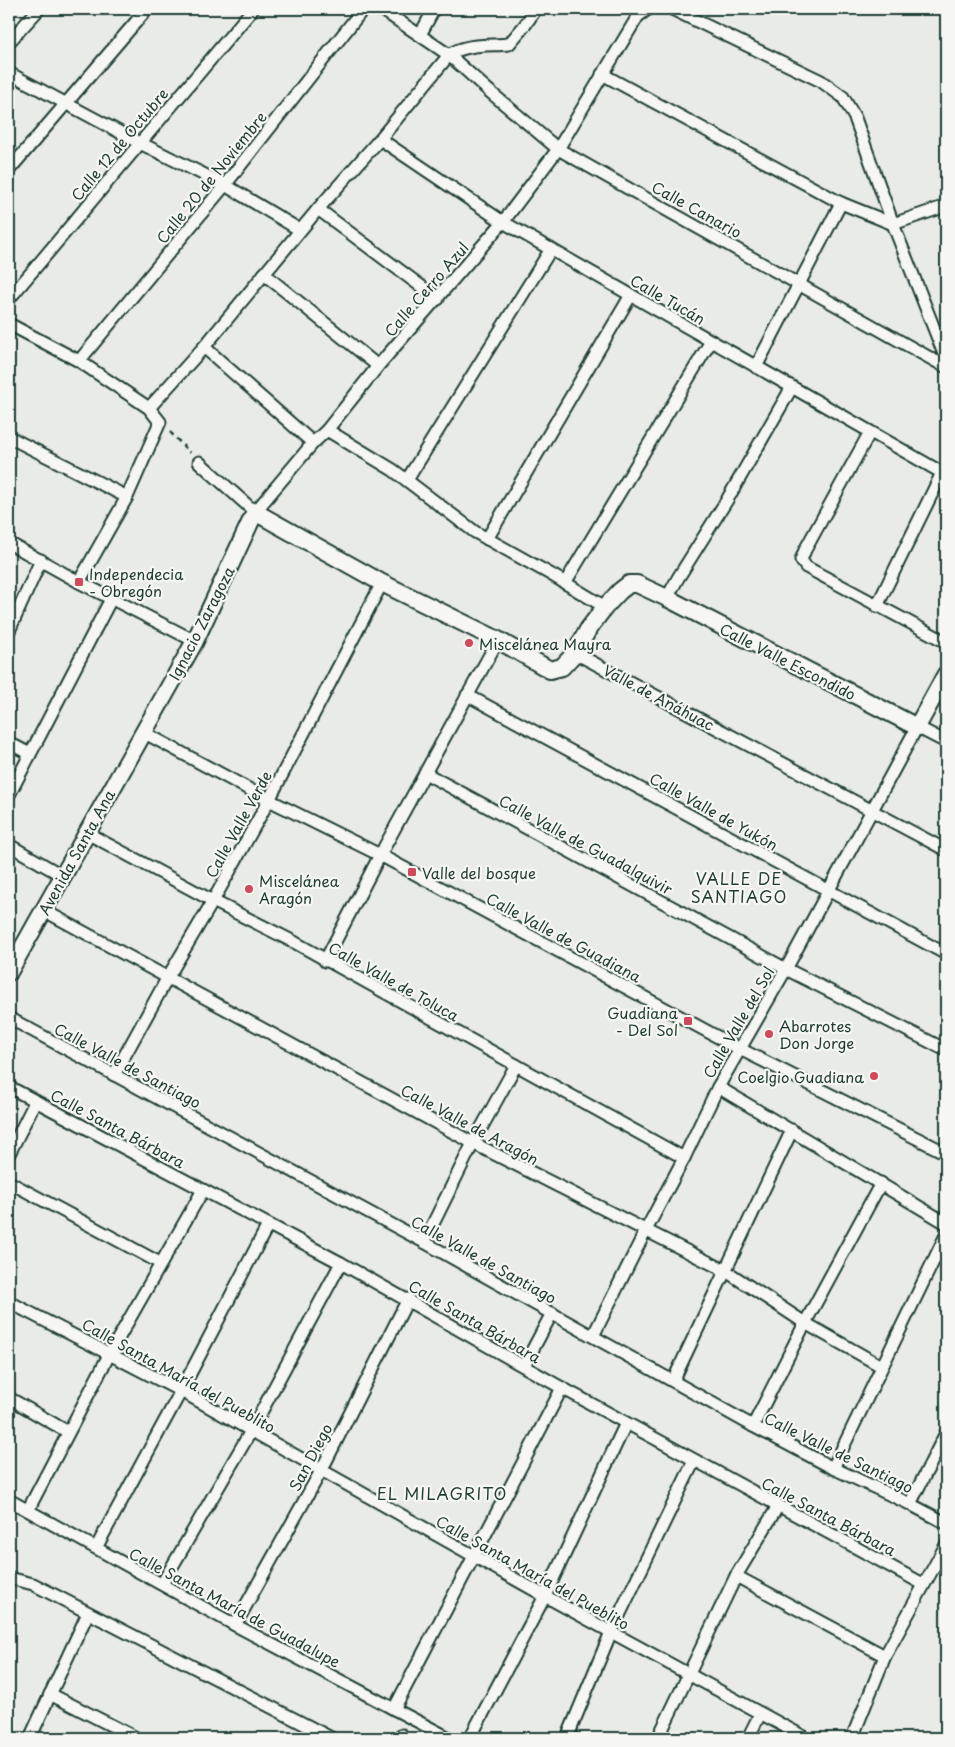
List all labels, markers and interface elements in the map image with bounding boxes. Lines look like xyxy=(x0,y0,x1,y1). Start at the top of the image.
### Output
street label: Calle 12 de Octubre xyxy=(65,83,173,205)
street label: Calle 20 de Noviembre xyxy=(150,106,272,248)
street label: Calle Canario xyxy=(648,175,746,243)
street label: Calle Cerro Azul xyxy=(378,237,474,341)
street label: Calle Tucán xyxy=(626,268,710,330)
street label: Ignacio Zaragoza xyxy=(162,561,240,684)
place label: Independecia - Obregón xyxy=(89,562,184,602)
marker: Independecia - Obregón xyxy=(73,576,85,588)
street label: Calle Valle Escondido xyxy=(716,617,860,705)
place label: Miscelánea Mayra xyxy=(479,632,612,655)
marker: Miscelánea Mayra xyxy=(463,637,475,649)
street label: Valle de Anáhuac xyxy=(599,658,719,736)
street label: Calle Valle Verde xyxy=(199,766,277,882)
street label: Calle Valle de Yukón xyxy=(646,766,782,856)
street label: Avenida Santa Ana xyxy=(32,784,120,919)
street label: Calle Valle de Guadalquivir xyxy=(495,788,677,900)
place label: Valle del bosque xyxy=(422,861,536,884)
marker: Valle del bosque xyxy=(406,866,418,878)
district label: VALLE DE SANTIAGO xyxy=(691,866,787,908)
place label: Miscelánea Aragón xyxy=(259,869,340,909)
marker: Miscelánea Aragón xyxy=(243,883,255,895)
street label: Calle Valle de Guadiana xyxy=(483,886,646,988)
street label: Calle Valle de Toluca xyxy=(325,936,464,1027)
street label: Calle Valle del Sol xyxy=(697,962,779,1082)
place label: Guadiana - Del Sol xyxy=(607,1001,679,1041)
place label: Abarrotes Don Jorge xyxy=(779,1014,854,1054)
marker: Guadiana - Del Sol xyxy=(682,1015,694,1027)
street label: Calle Valle de Santiago xyxy=(50,1016,206,1114)
marker: Abarrotes Don Jorge xyxy=(763,1028,775,1040)
place label: Coelgio Guadiana xyxy=(737,1065,864,1088)
marker: Coelgio Guadiana xyxy=(868,1070,880,1082)
street label: Calle Valle de Aragón xyxy=(397,1078,543,1170)
street label: Calle Santa Bárbara xyxy=(47,1083,190,1173)
street label: Calle Valle de Santiago xyxy=(407,1209,561,1309)
street label: Calle Santa Bárbara xyxy=(405,1274,546,1369)
street label: Calle Santa María del Pueblito xyxy=(78,1312,280,1438)
street label: Calle Valle de Santiago xyxy=(761,1406,917,1498)
street label: San Diego xyxy=(283,1419,337,1495)
street label: Calle Santa Bárbara xyxy=(758,1471,901,1561)
district label: EL MILAGRITO xyxy=(377,1481,507,1505)
street label: Calle Santa María del Pueblito xyxy=(432,1509,634,1635)
street label: Calle Santa María de Guadalupe xyxy=(125,1541,345,1673)

